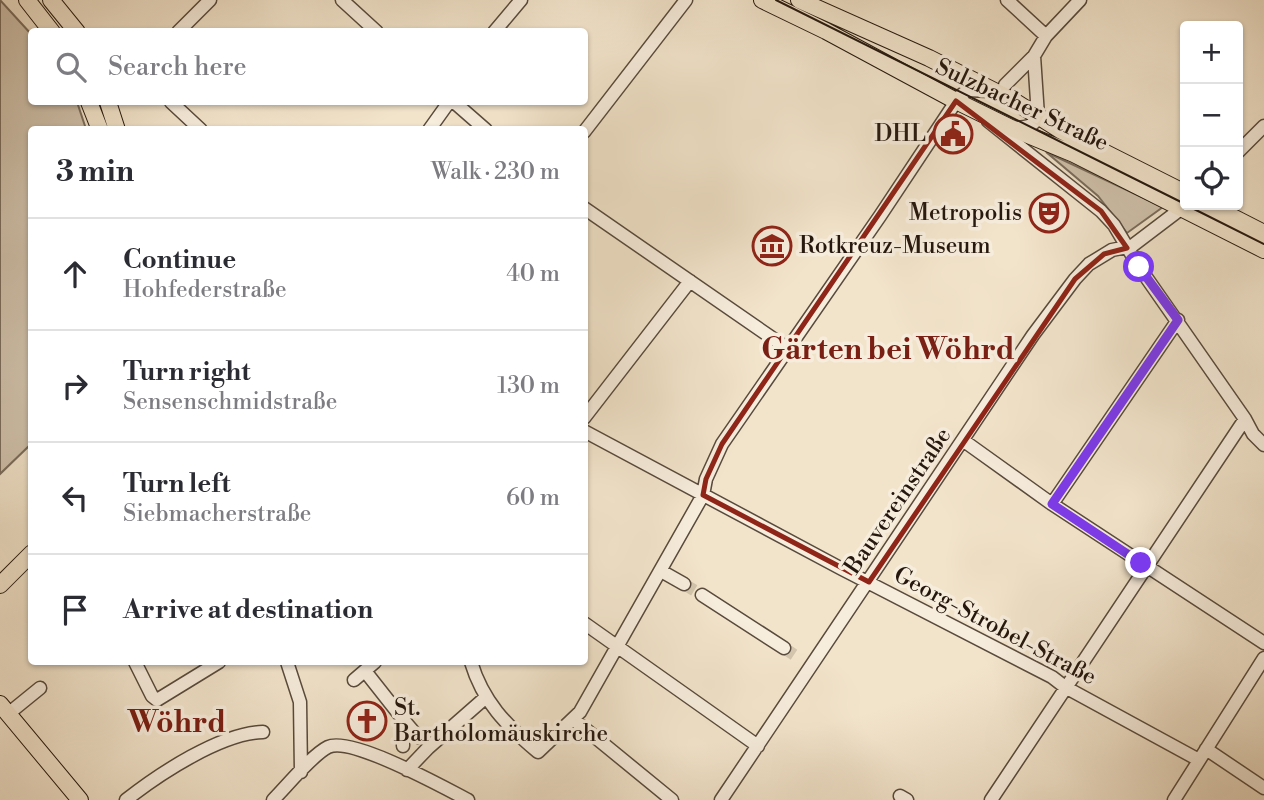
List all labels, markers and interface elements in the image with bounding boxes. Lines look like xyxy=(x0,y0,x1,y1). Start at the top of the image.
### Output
map controls xyxy=(1180,21,1243,210)
button: + xyxy=(1180,21,1243,84)
search box xyxy=(28,28,588,105)
icon: search xyxy=(52,48,90,86)
text: Search here xyxy=(108,51,247,83)
street label: Sulzbacher Straße xyxy=(931,53,1113,157)
button: − xyxy=(1180,84,1243,147)
public building icon: DHL xyxy=(932,113,974,155)
place label: DHL xyxy=(874,120,926,148)
button: locate xyxy=(1180,147,1243,210)
text: 3 min xyxy=(56,153,134,191)
text: Walk · 230 m xyxy=(431,158,560,186)
theatre icon: Metropolis xyxy=(1028,192,1070,234)
place label: Metropolis xyxy=(909,199,1022,227)
museum icon: Rotkreuz-Museum xyxy=(751,225,793,267)
place label: Rotkreuz-Museum xyxy=(799,232,991,260)
text: Continue xyxy=(123,244,236,276)
route start xyxy=(1123,251,1154,282)
icon: ahead xyxy=(56,255,94,293)
text: 40 m xyxy=(506,260,560,288)
text: Hohfederstraße xyxy=(123,276,287,304)
district label: Gärten bei Wöhrd xyxy=(761,331,1015,369)
text: Turn right xyxy=(123,356,251,388)
icon: right xyxy=(56,367,94,405)
text: 130 m xyxy=(497,372,560,400)
text: Sensenschmidstraße xyxy=(123,388,337,416)
street label: Bauvereinstraße xyxy=(838,422,957,580)
text: Turn left xyxy=(123,468,231,500)
icon: left xyxy=(56,479,94,517)
text: 60 m xyxy=(506,484,560,512)
text: Siebmacherstraße xyxy=(123,500,311,528)
route end xyxy=(1125,547,1156,578)
street label: Georg-Strobel-Straße xyxy=(889,561,1101,691)
icon: arrive xyxy=(56,591,94,629)
text: Arrive at destination xyxy=(123,594,373,626)
place label: St. Bartholomäuskirche xyxy=(393,694,608,748)
church icon: St. Bartholomäuskirche xyxy=(346,700,388,742)
district label: Wöhrd xyxy=(127,704,226,742)

